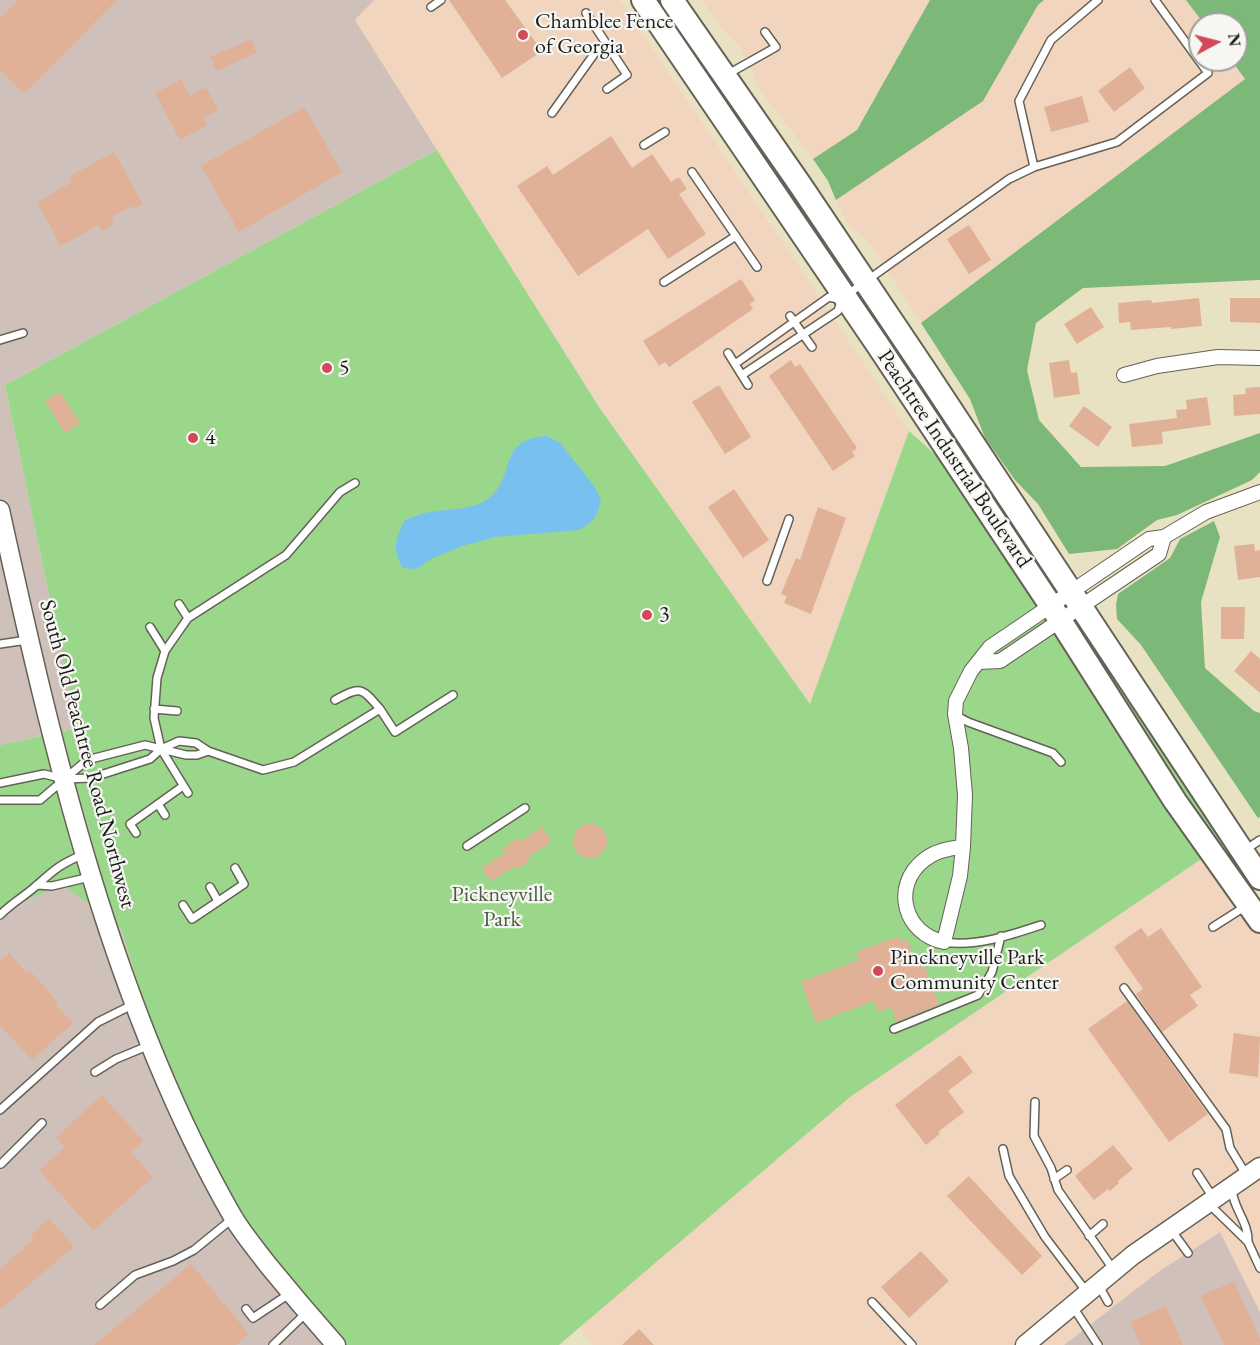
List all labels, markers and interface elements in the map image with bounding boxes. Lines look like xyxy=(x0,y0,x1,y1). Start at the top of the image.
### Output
place label: Chamblee Fence of Georgia xyxy=(535,9,673,60)
north arrow xyxy=(1188,12,1248,72)
marker: Chamblee Fence of Georgia xyxy=(516,28,530,42)
text: N xyxy=(1223,32,1246,48)
street label: Peachtree Industrial Boulevard xyxy=(871,345,1037,573)
place label: 5 xyxy=(339,355,350,381)
marker: 5 xyxy=(320,361,334,375)
place label: 4 xyxy=(205,425,216,451)
marker: 4 xyxy=(186,431,200,445)
street label: South Old Peachtree Road Northwest xyxy=(33,597,141,911)
place label: 3 xyxy=(659,602,670,628)
marker: 3 xyxy=(640,608,654,622)
park label: Pickneyville Park xyxy=(452,882,552,933)
place label: Pinckneyville Park Community Center xyxy=(890,945,1059,996)
marker: Pinckneyville Park Community Center xyxy=(871,964,885,978)

